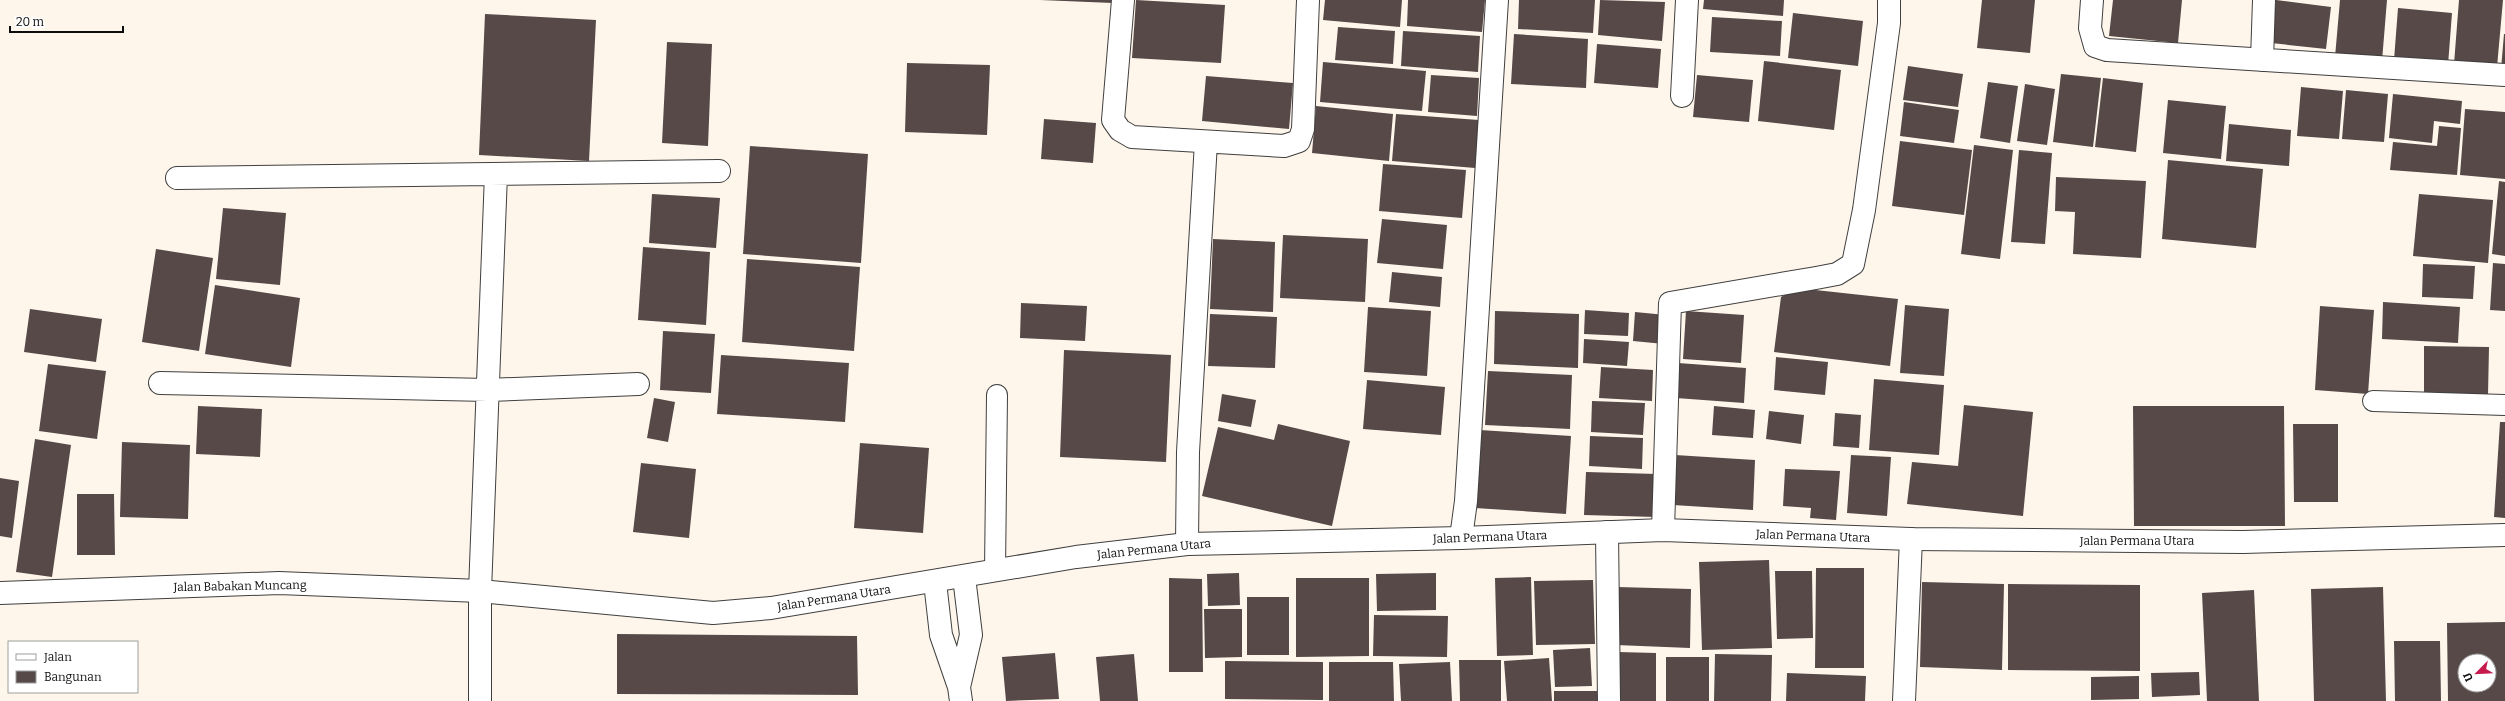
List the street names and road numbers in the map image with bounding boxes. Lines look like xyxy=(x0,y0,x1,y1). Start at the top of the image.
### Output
street label: Jalan Permana Utara xyxy=(1755,527,1871,545)
street label: Jalan Permana Utara xyxy=(1432,528,1548,546)
street label: Jalan Permana Utara xyxy=(2079,534,2195,548)
street label: Jalan Permana Utara xyxy=(1095,536,1212,562)
street label: Jalan Babakan Muncang xyxy=(172,578,307,594)
street label: Jalan Permana Utara xyxy=(775,582,892,614)

